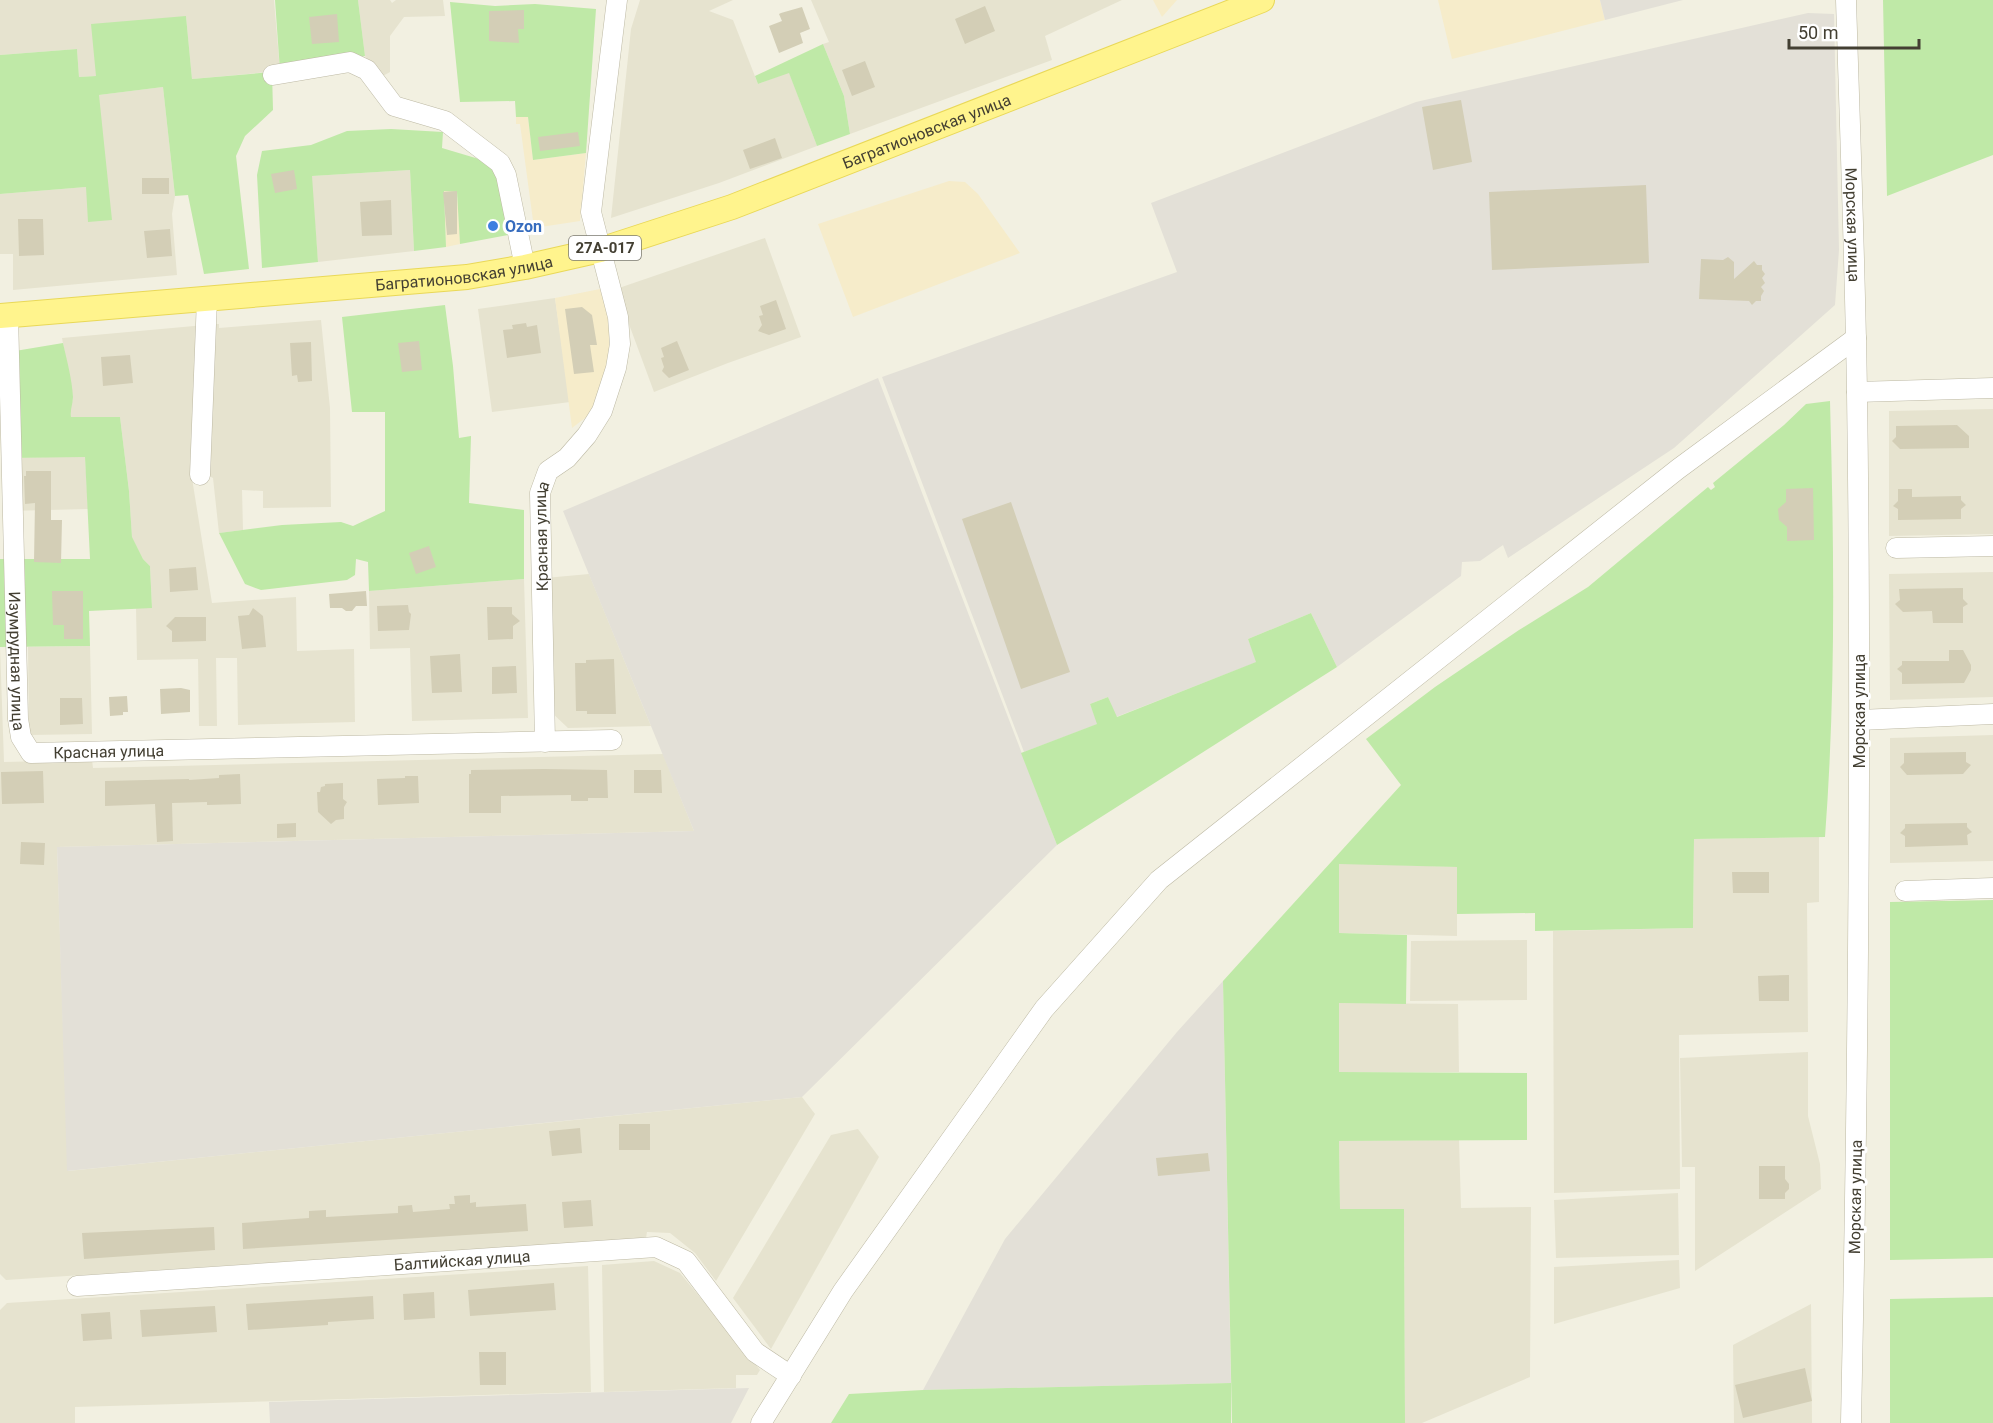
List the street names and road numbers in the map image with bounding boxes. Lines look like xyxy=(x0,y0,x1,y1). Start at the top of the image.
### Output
street label: Багратионовская улица xyxy=(840,90,1014,173)
street label: Морская улица xyxy=(1841,167,1864,282)
road number: 27А-017 xyxy=(569,236,641,260)
street label: Багратионовская улица xyxy=(374,252,555,295)
street label: Красная улица xyxy=(531,478,554,592)
street label: Изумрудная улица xyxy=(5,591,29,732)
street label: Морская улица xyxy=(1850,654,1869,768)
street label: Красная улица xyxy=(53,741,164,762)
street label: Морская улица xyxy=(1845,1140,1866,1254)
street label: Балтийская улица xyxy=(393,1246,531,1275)

